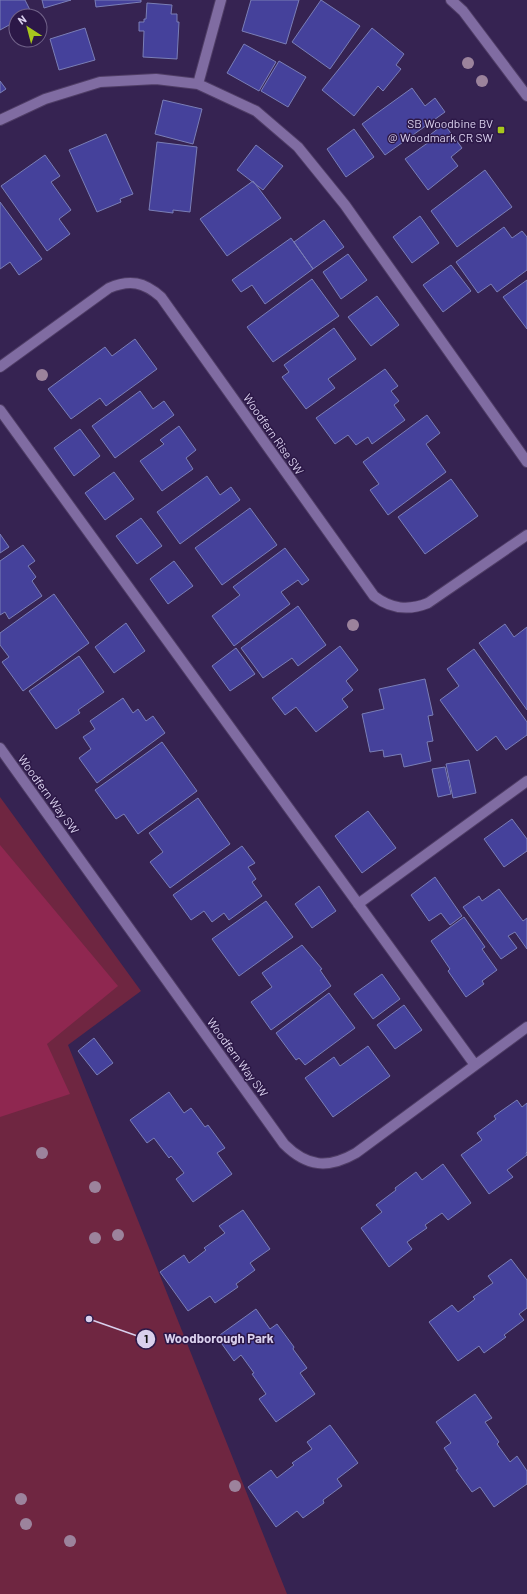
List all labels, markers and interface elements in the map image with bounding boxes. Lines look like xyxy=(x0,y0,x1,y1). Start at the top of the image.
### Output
north arrow xyxy=(8,8,48,48)
text: N xyxy=(15,12,29,27)
place label: SB Woodbine BV @ Woodmark CR SW xyxy=(388,116,493,144)
marker: SB Woodbine BV @ Woodmark CR SW xyxy=(496,125,506,135)
street label: Woodfern Rise SW xyxy=(241,391,307,477)
street label: Woodfern Way SW xyxy=(16,752,83,837)
street label: Woodfern Way SW xyxy=(205,1015,272,1100)
callout: Woodborough Park xyxy=(136,1326,282,1351)
text: Woodborough Park xyxy=(164,1330,274,1346)
text: 1 xyxy=(144,1331,148,1345)

